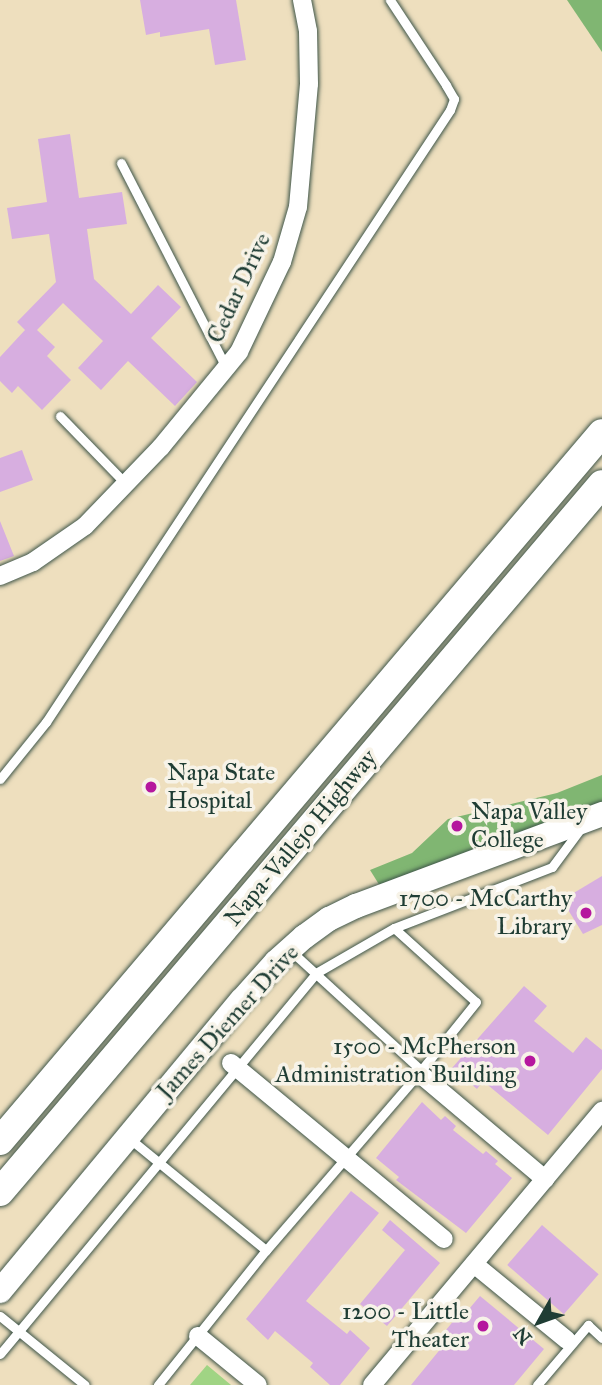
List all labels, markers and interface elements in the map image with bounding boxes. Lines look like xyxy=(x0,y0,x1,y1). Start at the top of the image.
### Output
street label: Cedar Drive xyxy=(201,228,277,348)
street label: Napa-Vallejo Highway xyxy=(219,744,383,932)
place label: Napa State Hospital xyxy=(167,759,275,815)
marker: Napa State Hospital xyxy=(141,777,161,797)
place label: Napa Valley College xyxy=(471,798,587,854)
marker: Napa Valley College xyxy=(449,818,465,834)
place label: 1700 - McCarthy Library xyxy=(399,885,572,941)
marker: 1700 - McCarthy Library xyxy=(578,905,594,921)
street label: James Diemer Drive xyxy=(151,939,305,1105)
place label: 1500 - McPherson Administration Building xyxy=(275,1033,516,1089)
marker: 1500 - McPherson Administration Building xyxy=(522,1053,538,1069)
north arrow xyxy=(504,1287,574,1357)
place label: 1200 - Little Theater xyxy=(342,1298,469,1354)
marker: 1200 - Little Theater xyxy=(475,1318,491,1334)
text: N xyxy=(509,1322,537,1349)

